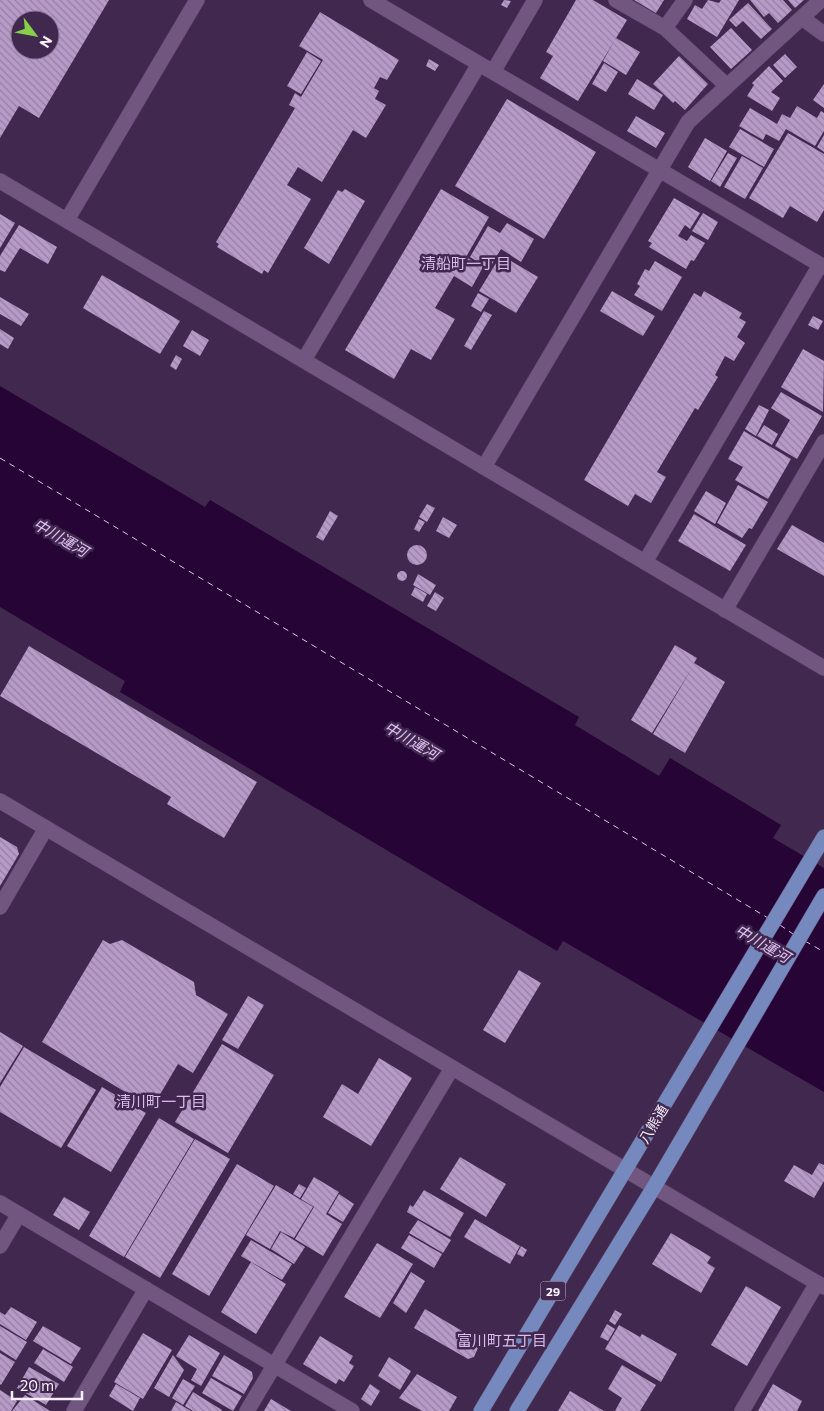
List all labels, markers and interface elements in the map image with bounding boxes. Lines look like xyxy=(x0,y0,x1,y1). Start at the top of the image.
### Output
north arrow xyxy=(10,10,60,60)
text: N xyxy=(36,33,56,51)
district label: 清船町一丁目 xyxy=(421,254,511,272)
water label: 中川運河 xyxy=(31,514,94,561)
water label: 中川運河 xyxy=(382,717,445,764)
water label: 中川運河 xyxy=(733,920,796,967)
district label: 清川町一丁目 xyxy=(116,1092,206,1110)
street label: 八熊通 xyxy=(635,1102,671,1146)
road number: 29 xyxy=(540,1282,566,1300)
district label: 富川町五丁目 xyxy=(457,1331,547,1349)
scale bar xyxy=(12,1368,82,1400)
text: 20 m xyxy=(20,1376,54,1394)

